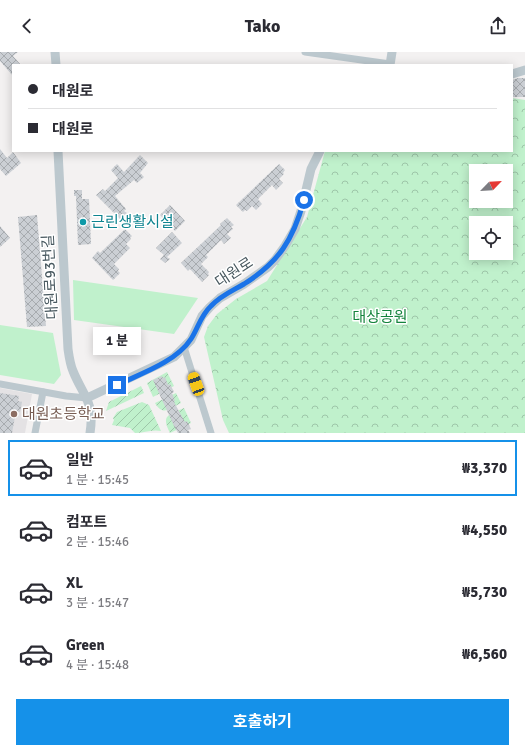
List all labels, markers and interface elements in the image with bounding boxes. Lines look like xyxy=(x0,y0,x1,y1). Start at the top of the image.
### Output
icon: back xyxy=(16,15,38,37)
text: Tako xyxy=(245,15,280,37)
icon: share xyxy=(487,15,509,37)
text: 대원로 xyxy=(52,82,93,100)
text: 대원로 xyxy=(52,120,93,138)
north arrow xyxy=(469,164,513,208)
map controls xyxy=(469,164,513,260)
route start xyxy=(295,191,313,209)
place label: 근린생활시설 xyxy=(91,213,174,231)
button: locate xyxy=(469,216,513,260)
marker: 근린생활시설 xyxy=(78,217,88,227)
street label: 대원로93번길 xyxy=(39,234,61,320)
street label: 대원로 xyxy=(212,253,256,291)
park label: 대상공원 xyxy=(352,308,408,326)
callout: 1 분 xyxy=(93,327,141,355)
text: 1 분 xyxy=(106,333,128,349)
car xyxy=(186,371,206,397)
route end xyxy=(108,376,126,394)
place label: 대원초등학교 xyxy=(22,405,105,423)
marker: 대원초등학교 xyxy=(9,409,19,419)
icon: car xyxy=(18,450,54,486)
text: 일반 xyxy=(66,451,94,469)
text: ₩3,370 xyxy=(462,459,507,477)
text: 1 분 · 15:45 xyxy=(66,472,129,488)
icon: car xyxy=(18,512,54,548)
text: 컴포트 xyxy=(66,513,107,531)
text: ₩4,550 xyxy=(462,521,507,539)
text: 2 분 · 15:46 xyxy=(66,534,129,550)
icon: car xyxy=(18,574,54,610)
text: XL xyxy=(66,574,83,592)
text: ₩5,730 xyxy=(462,583,507,601)
text: 3 분 · 15:47 xyxy=(66,595,129,611)
icon: car xyxy=(18,636,54,672)
text: Green xyxy=(66,636,105,654)
text: ₩6,560 xyxy=(462,645,507,663)
text: 4 분 · 15:48 xyxy=(66,657,129,673)
button: 호출하기 xyxy=(16,699,509,745)

